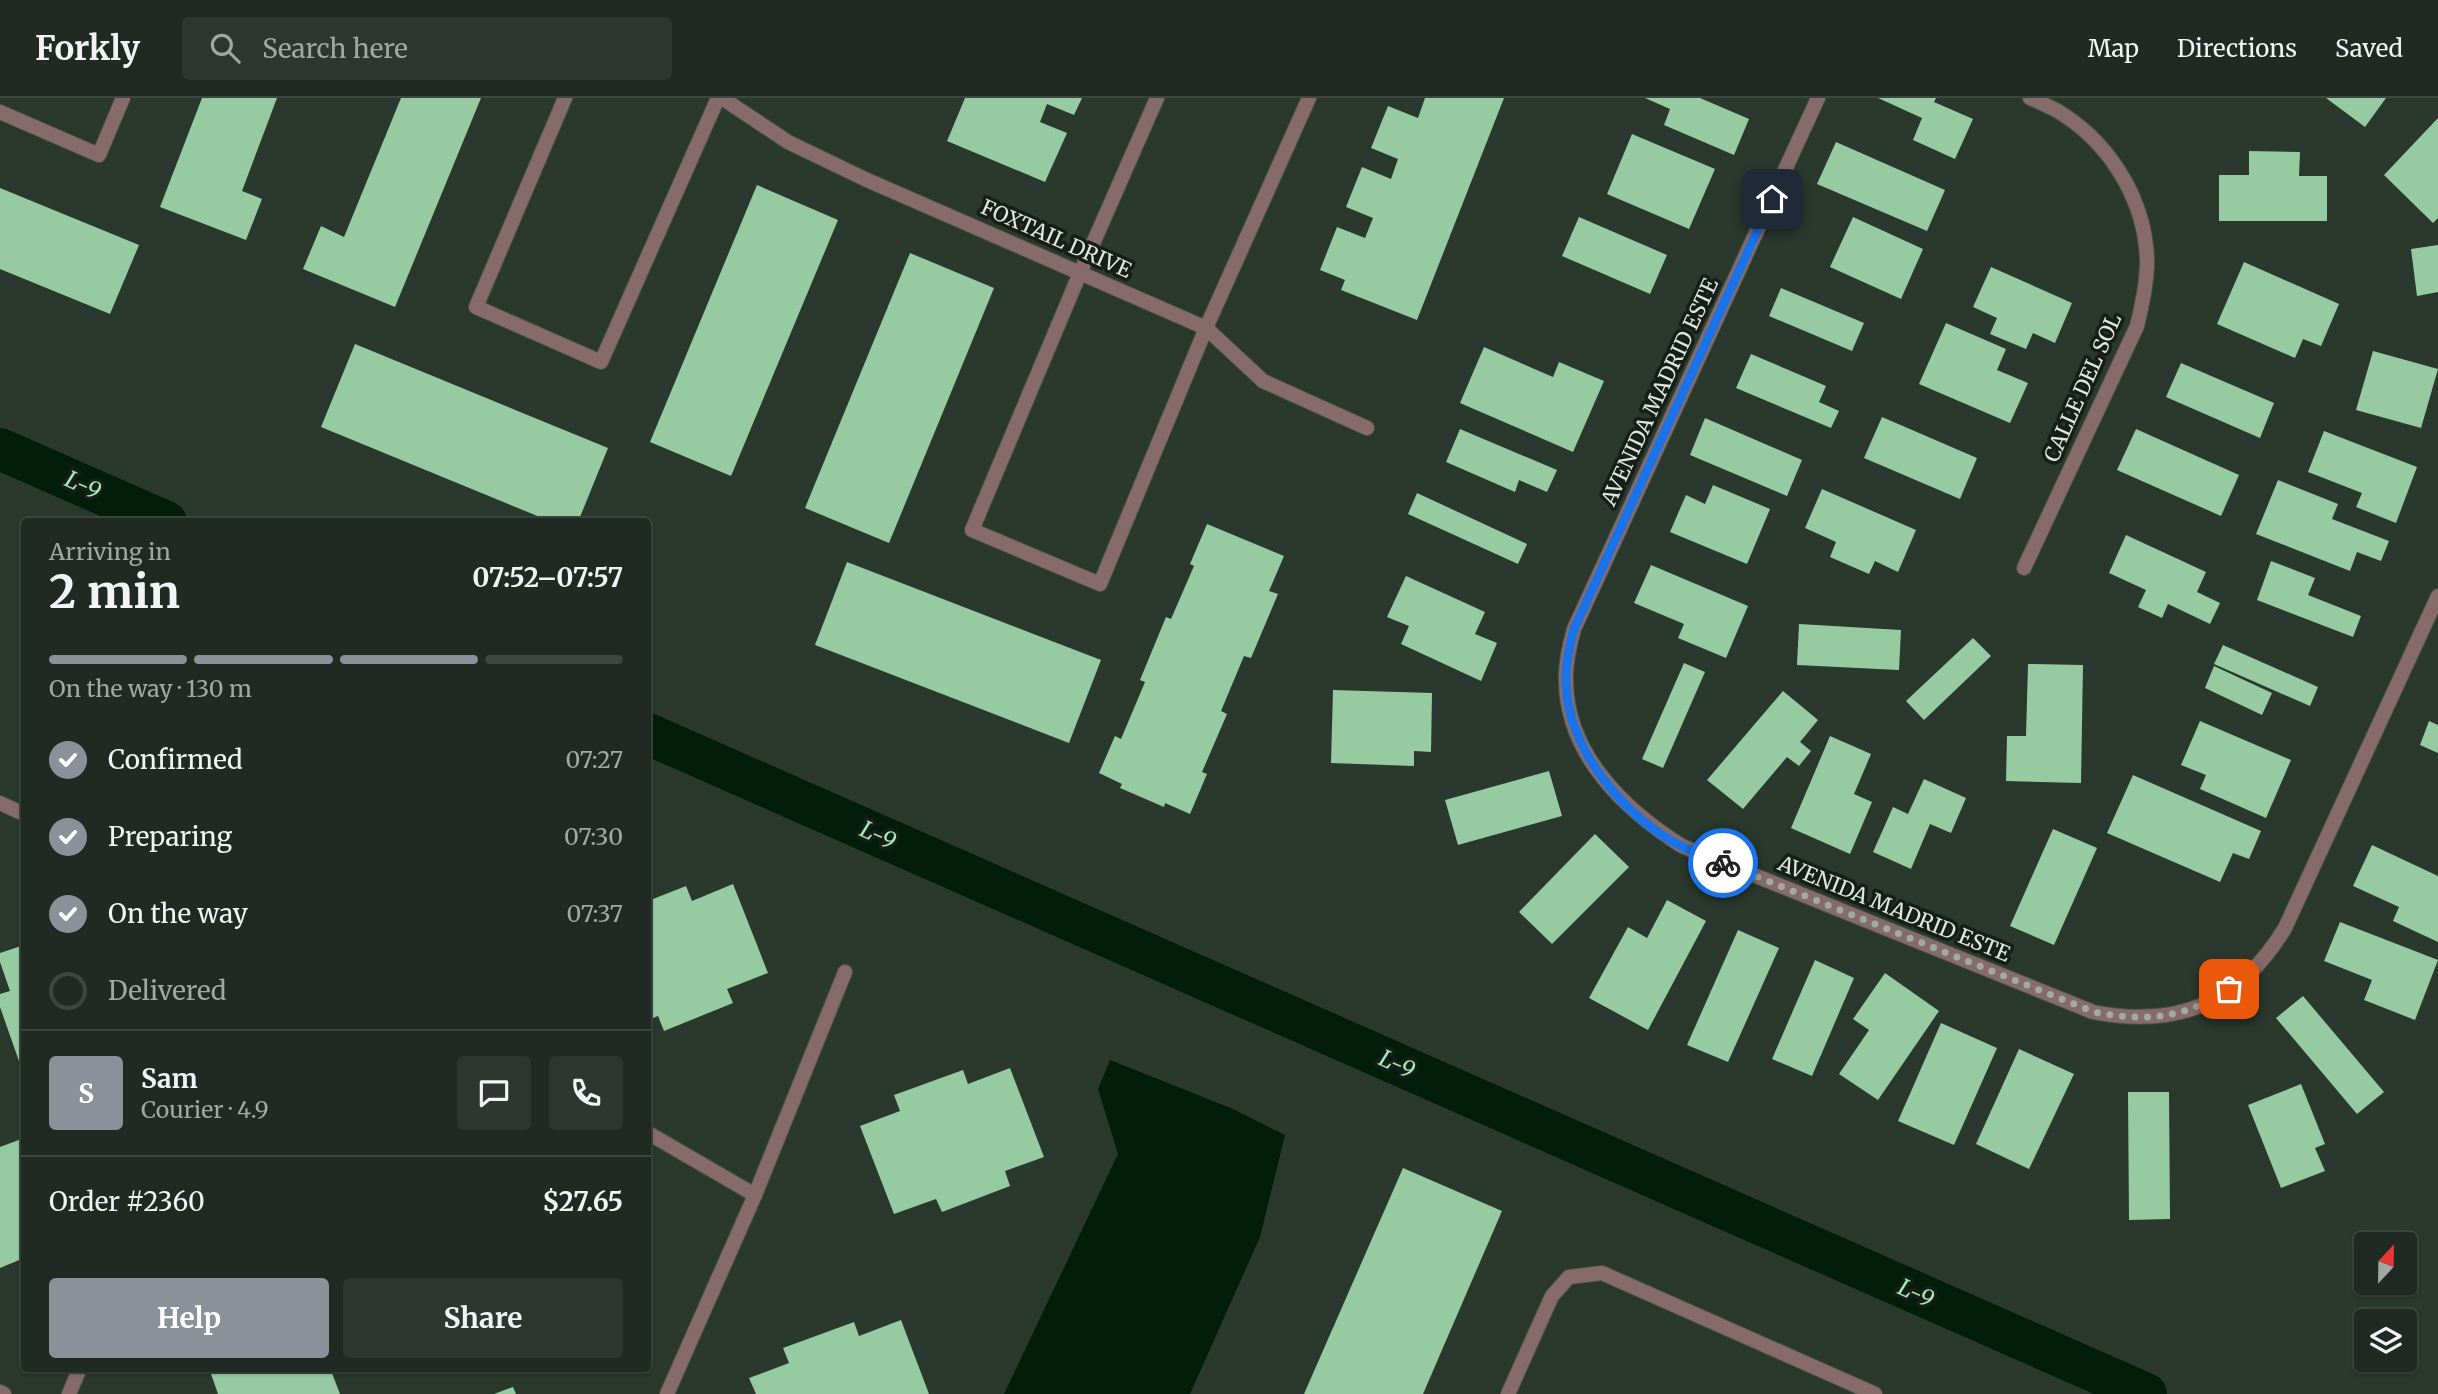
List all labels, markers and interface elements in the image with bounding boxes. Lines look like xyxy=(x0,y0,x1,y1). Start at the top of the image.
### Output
search box xyxy=(182,17,672,80)
text: Forkly xyxy=(35,28,140,69)
icon: search xyxy=(206,29,244,67)
text: Search here xyxy=(262,32,408,65)
text: Map xyxy=(2088,33,2139,64)
text: Directions xyxy=(2177,33,2297,64)
text: Saved xyxy=(2335,33,2403,64)
pin xyxy=(1742,169,1802,229)
icon: home xyxy=(1753,180,1791,218)
street label: FOXTAIL DRIVE xyxy=(977,193,1136,284)
street label: AVENIDA MADRID ESTE xyxy=(1594,273,1724,511)
street label: CALLE DEL SOL xyxy=(2038,309,2127,466)
water label: L-9 xyxy=(61,464,105,505)
text: Arriving in xyxy=(49,537,171,566)
text: 07:52–07:57 xyxy=(472,561,623,594)
text: 2 min xyxy=(49,563,180,621)
text: On the way · 130 m xyxy=(49,674,252,703)
icon: check xyxy=(49,741,87,779)
text: Confirmed xyxy=(108,743,243,776)
text: 07:27 xyxy=(565,745,623,774)
water label: L-9 xyxy=(856,814,900,855)
icon: check xyxy=(49,818,87,856)
text: Preparing xyxy=(108,820,232,853)
text: 07:30 xyxy=(564,822,623,851)
courier xyxy=(1688,828,1758,898)
icon: bike xyxy=(1704,844,1742,882)
street label: AVENIDA MADRID ESTE xyxy=(1773,849,2015,968)
icon: check xyxy=(49,895,87,933)
text: On the way xyxy=(108,897,248,930)
text: 07:37 xyxy=(566,899,623,928)
pin xyxy=(2199,959,2259,1019)
icon: bag xyxy=(2210,970,2248,1008)
text: Delivered xyxy=(108,974,227,1007)
water label: L-9 xyxy=(1375,1043,1419,1084)
button: chat xyxy=(457,1056,531,1130)
button: phone xyxy=(549,1056,623,1130)
text: Sam xyxy=(141,1062,198,1095)
text: S xyxy=(78,1077,94,1110)
text: Courier · 4.9 xyxy=(141,1095,269,1124)
text: Order #2360 xyxy=(49,1185,205,1218)
text: $27.65 xyxy=(542,1185,623,1218)
north arrow xyxy=(2354,1232,2417,1295)
map controls xyxy=(2354,1232,2417,1372)
water label: L-9 xyxy=(1894,1272,1938,1313)
button: Help xyxy=(49,1278,329,1358)
button: Share xyxy=(343,1278,623,1358)
button: layers xyxy=(2354,1309,2417,1372)

